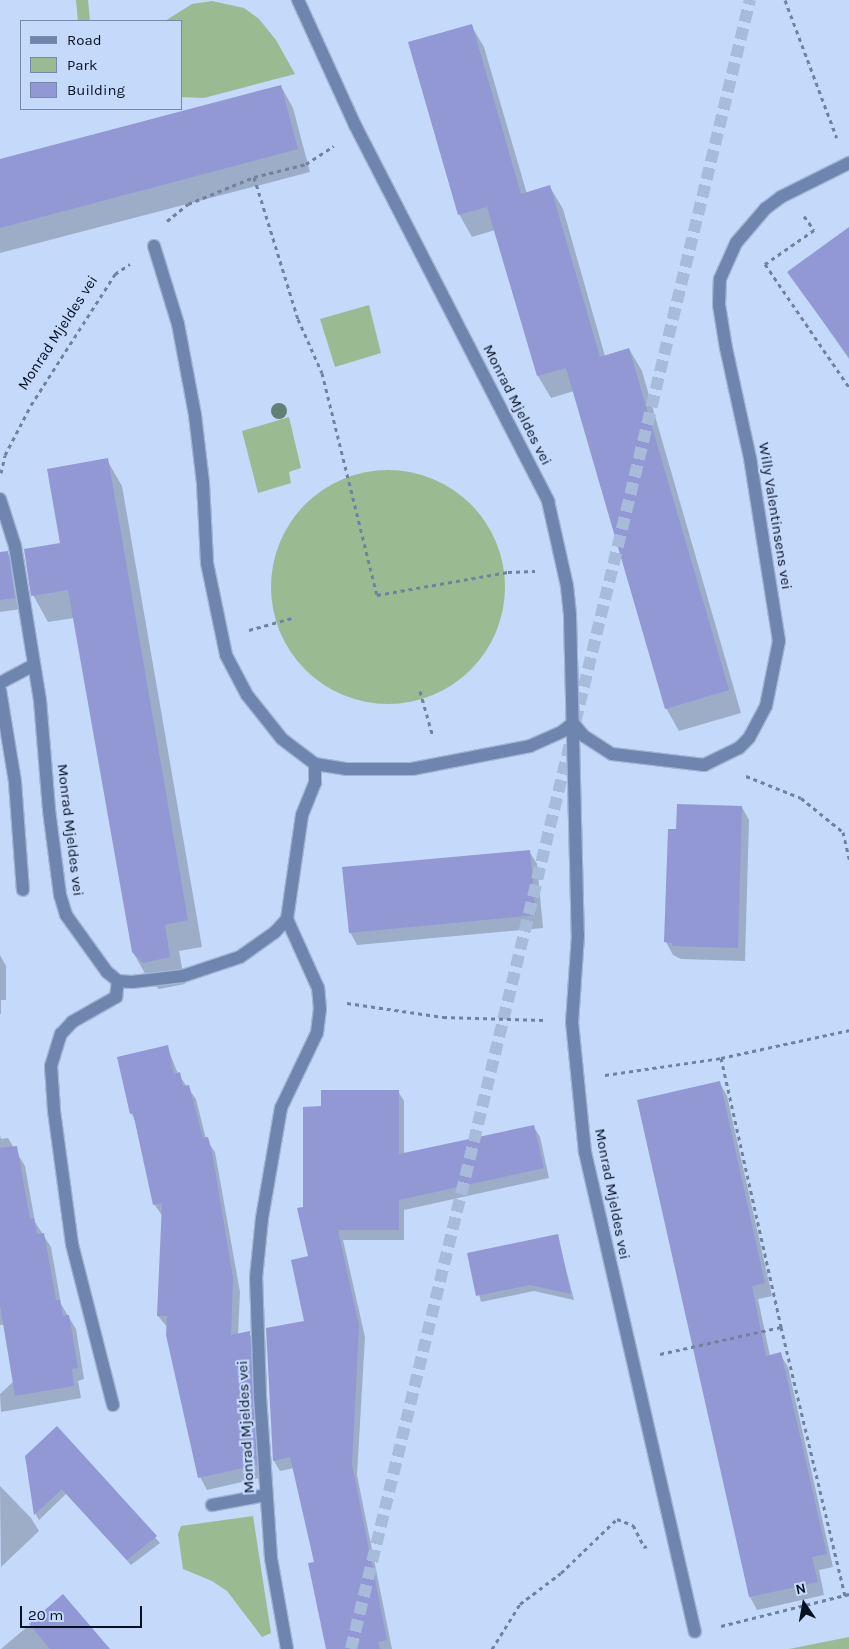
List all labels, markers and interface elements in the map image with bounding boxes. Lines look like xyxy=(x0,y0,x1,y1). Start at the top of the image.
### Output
legend xyxy=(20,20,182,110)
text: Road xyxy=(67,31,102,49)
text: Park xyxy=(67,56,97,74)
text: Building xyxy=(67,81,125,99)
street label: Monrad Mjeldes vei xyxy=(14,272,102,394)
street label: Monrad Mjeldes vei xyxy=(479,342,555,468)
street label: Willy Valentinsens vei xyxy=(754,441,796,591)
street label: Monrad Mjeldes vei xyxy=(53,763,87,897)
street label: Monrad Mjeldes vei xyxy=(590,1127,634,1261)
street label: Monrad Mjeldes vei xyxy=(234,1360,258,1494)
north arrow xyxy=(779,1579,829,1629)
text: N xyxy=(794,1579,807,1598)
scale bar xyxy=(22,1596,145,1628)
text: 20 m xyxy=(28,1606,63,1624)

